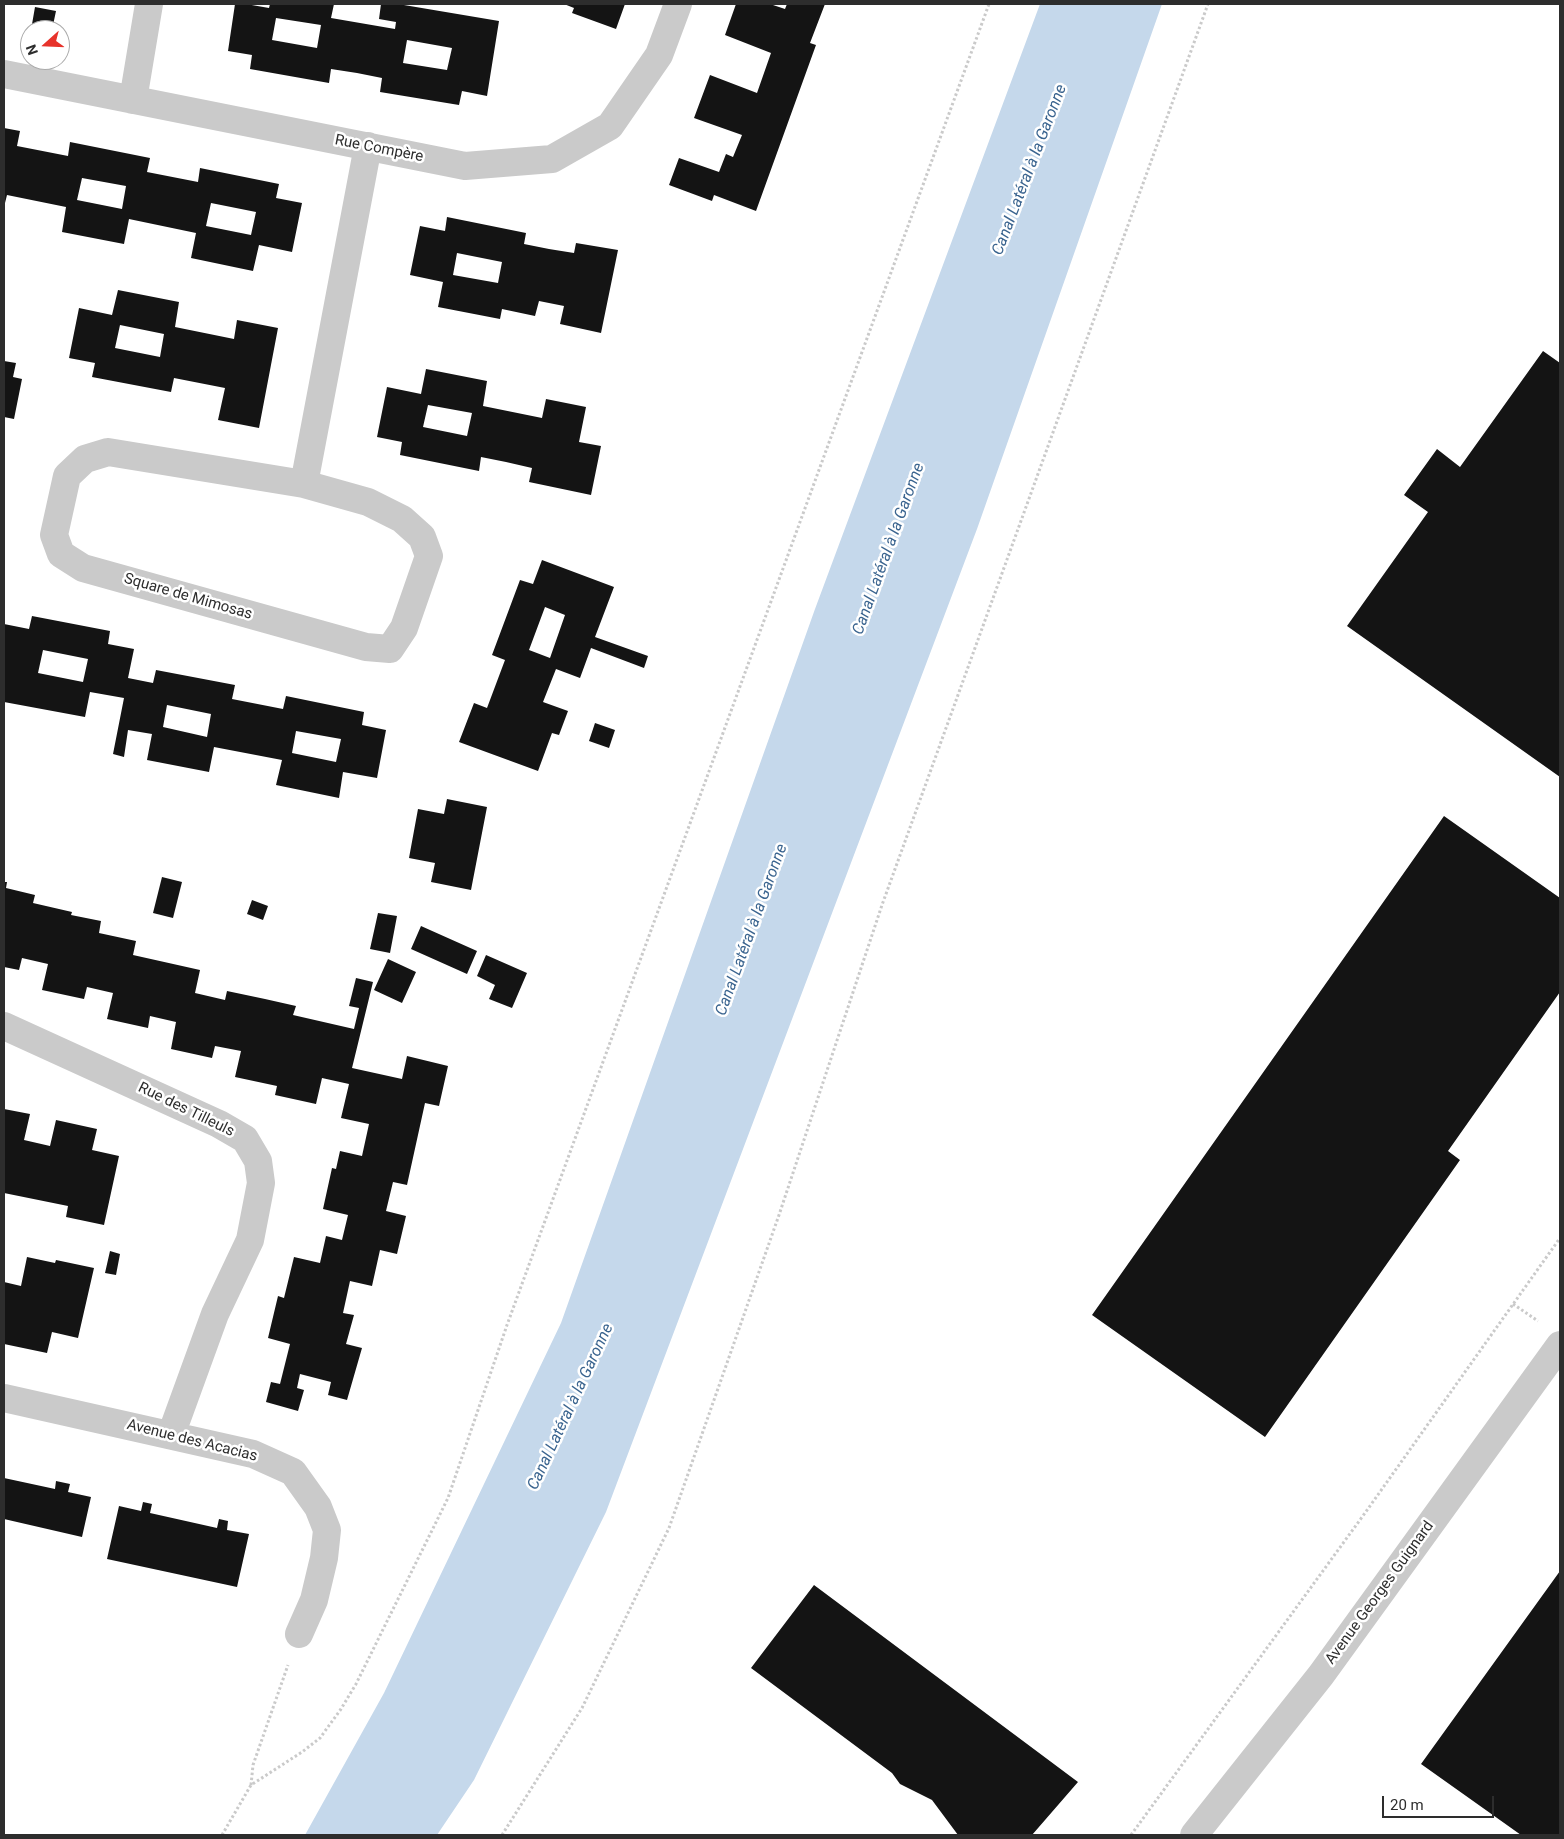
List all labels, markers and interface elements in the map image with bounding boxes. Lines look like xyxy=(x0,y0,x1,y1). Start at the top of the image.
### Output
north arrow xyxy=(20,20,70,70)
text: N xyxy=(23,42,41,57)
water label: Canal Latéral à la Garonne xyxy=(989,82,1071,258)
street label: Rue Compère xyxy=(333,132,425,166)
water label: Canal Latéral à la Garonne xyxy=(849,461,929,637)
street label: Square de Mimosas xyxy=(122,570,254,624)
water label: Canal Latéral à la Garonne xyxy=(712,842,792,1018)
street label: Rue des Tilleuls xyxy=(135,1079,237,1141)
water label: Canal Latéral à la Garonne xyxy=(524,1321,618,1493)
street label: Avenue des Acacias xyxy=(125,1416,259,1466)
street label: Avenue Georges Guignard xyxy=(1322,1518,1438,1668)
scale bar xyxy=(1384,1786,1496,1818)
text: 20 m xyxy=(1390,1796,1424,1814)

